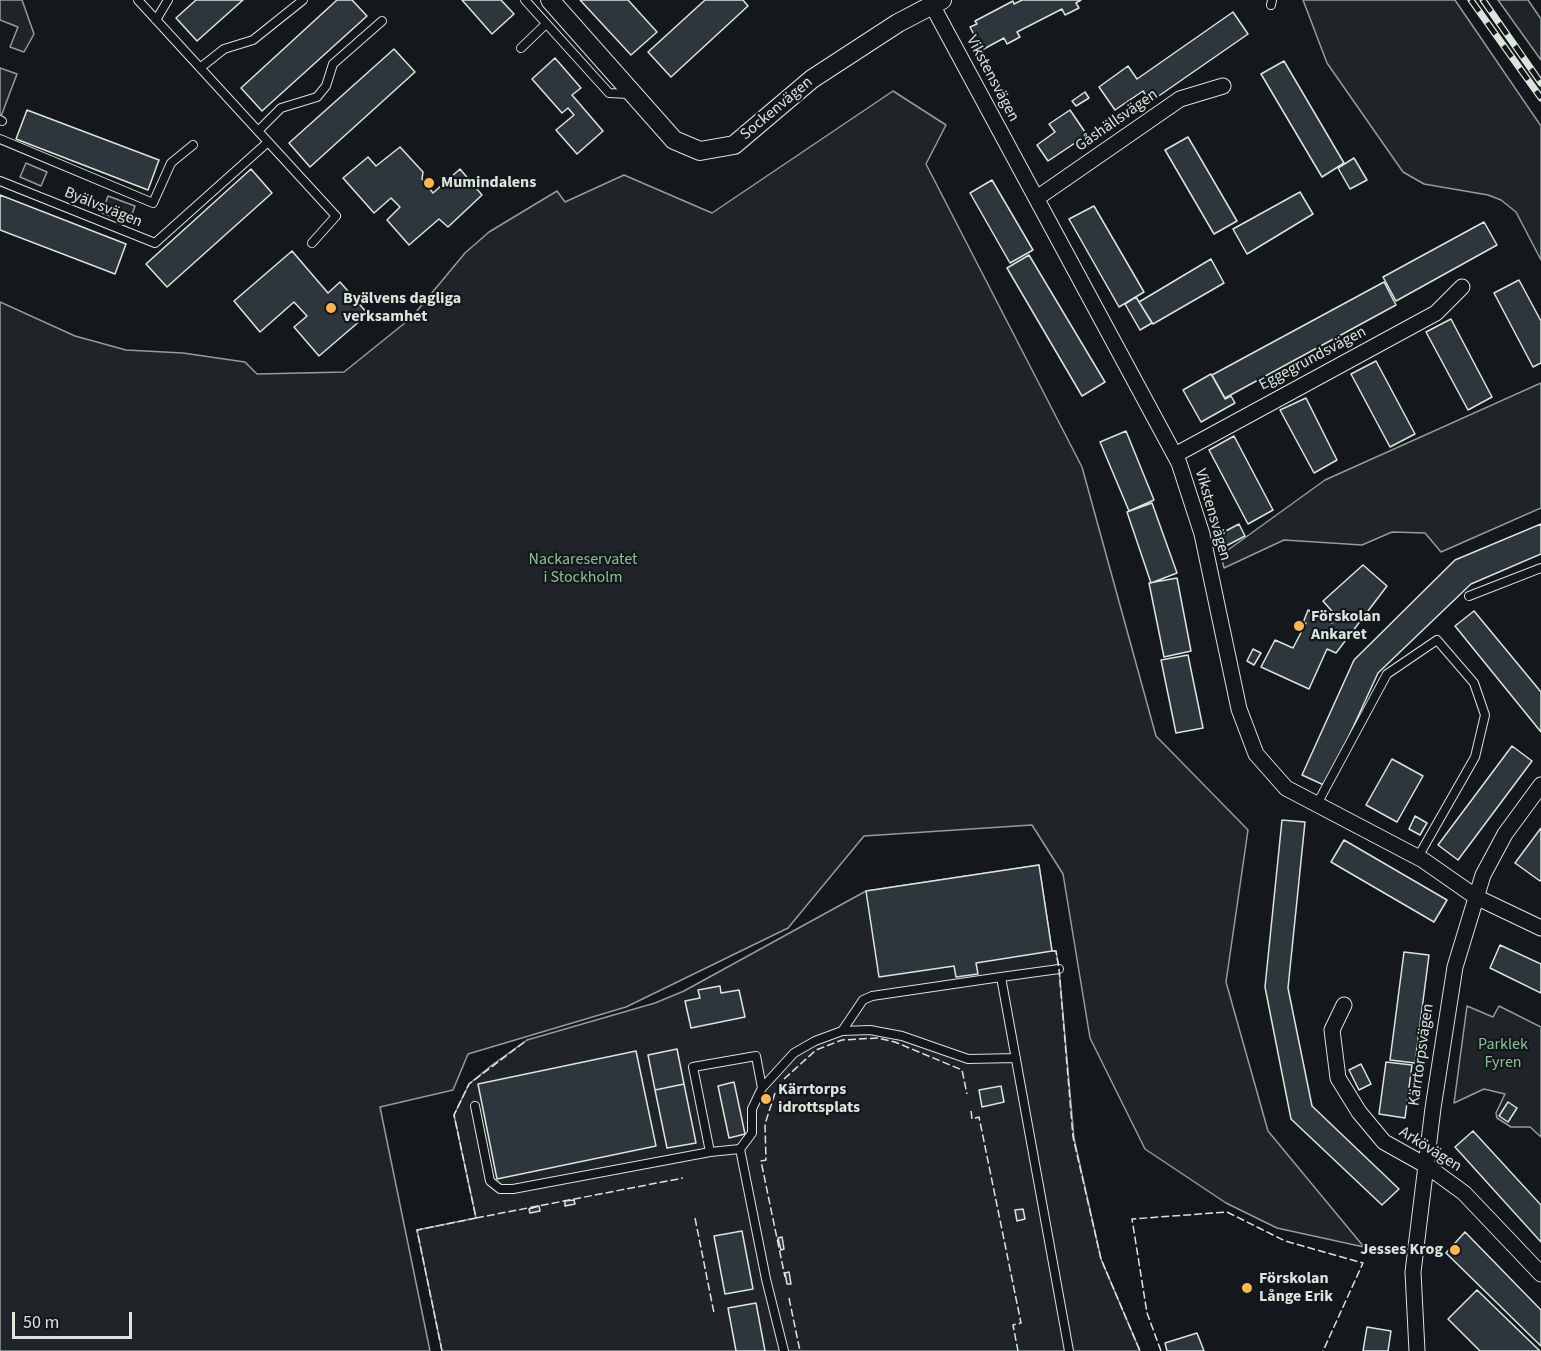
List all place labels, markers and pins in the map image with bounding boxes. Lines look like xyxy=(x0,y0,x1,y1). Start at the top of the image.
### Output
place label: Mumindalens xyxy=(441,173,536,193)
marker: Mumindalens xyxy=(422,176,436,190)
place label: Byälvens dagliga verksamhet xyxy=(343,289,461,327)
marker: Byälvens dagliga verksamhet xyxy=(324,301,338,315)
place label: Förskolan Ankaret xyxy=(1311,607,1381,645)
marker: Förskolan Ankaret xyxy=(1292,619,1306,633)
place label: Kärrtorps idrottsplats xyxy=(778,1080,860,1118)
marker: Kärrtorps idrottsplats xyxy=(759,1092,773,1106)
place label: Jesses Krog xyxy=(1360,1240,1443,1260)
marker: Jesses Krog xyxy=(1448,1243,1462,1257)
place label: Förskolan Långe Erik xyxy=(1259,1269,1333,1307)
marker: Förskolan Långe Erik xyxy=(1240,1281,1254,1295)

